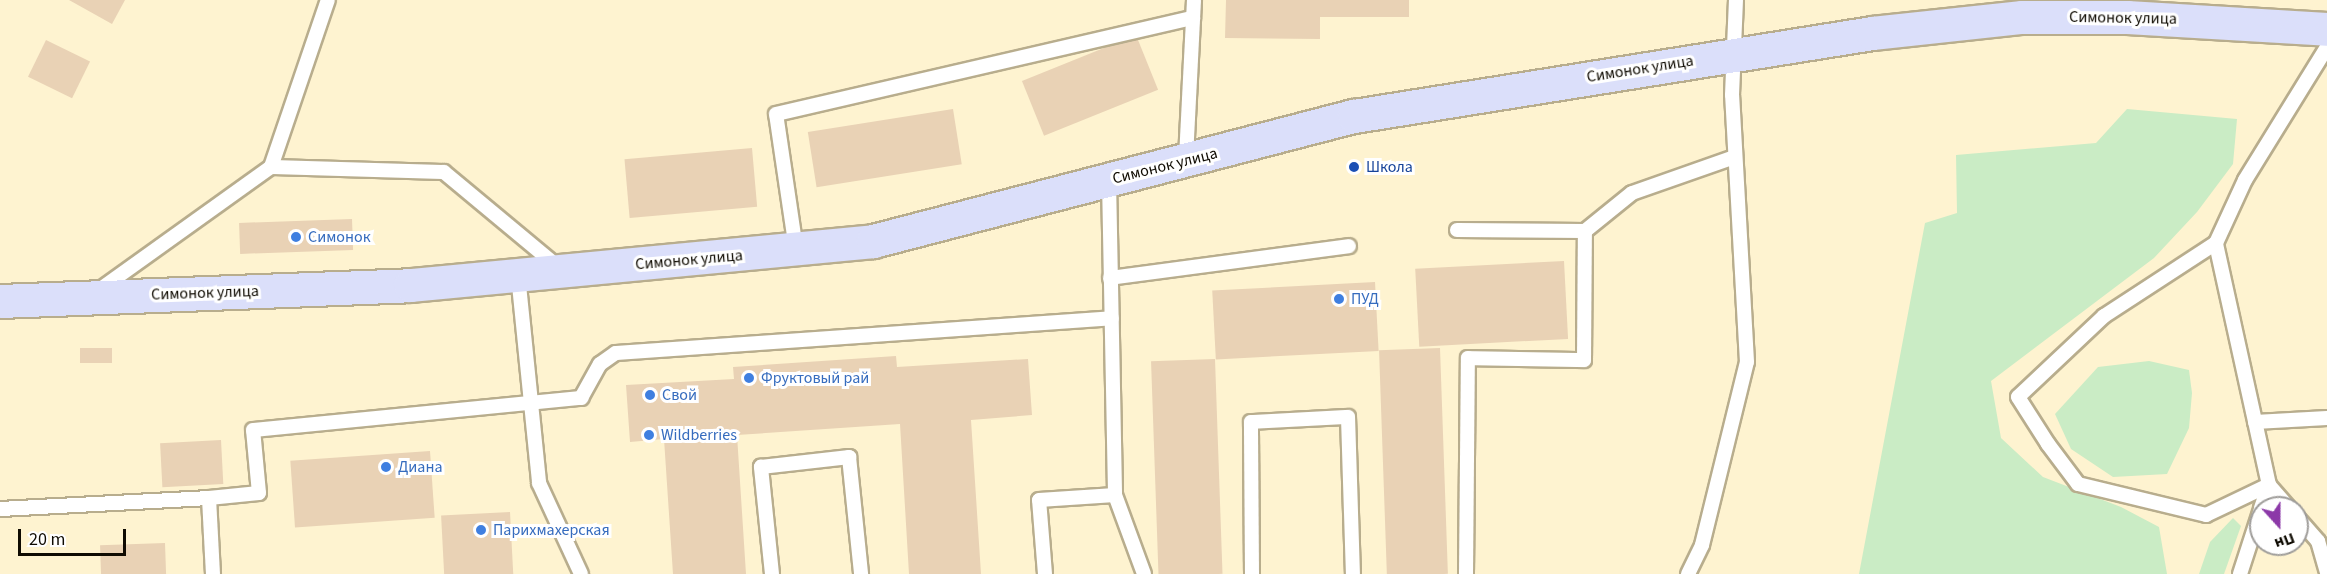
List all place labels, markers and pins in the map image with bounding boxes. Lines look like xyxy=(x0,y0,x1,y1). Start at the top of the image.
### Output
place label: Школа xyxy=(1366,157,1413,177)
marker: Школа xyxy=(1347,160,1361,174)
place label: Симонок xyxy=(308,227,371,247)
marker: Симонок xyxy=(289,230,303,244)
place label: ПУД xyxy=(1351,289,1379,309)
marker: ПУД xyxy=(1332,292,1346,306)
place label: Фруктовый рай xyxy=(761,368,869,388)
marker: Фруктовый рай xyxy=(742,371,756,385)
place label: Свой xyxy=(662,385,697,405)
marker: Свой xyxy=(643,388,657,402)
place label: Wildberries xyxy=(661,425,737,445)
marker: Wildberries xyxy=(642,428,656,442)
place label: Диана xyxy=(398,457,442,477)
marker: Диана xyxy=(379,460,393,474)
place label: Парихмахерская xyxy=(493,520,610,540)
marker: Парихмахерская xyxy=(474,523,488,537)

